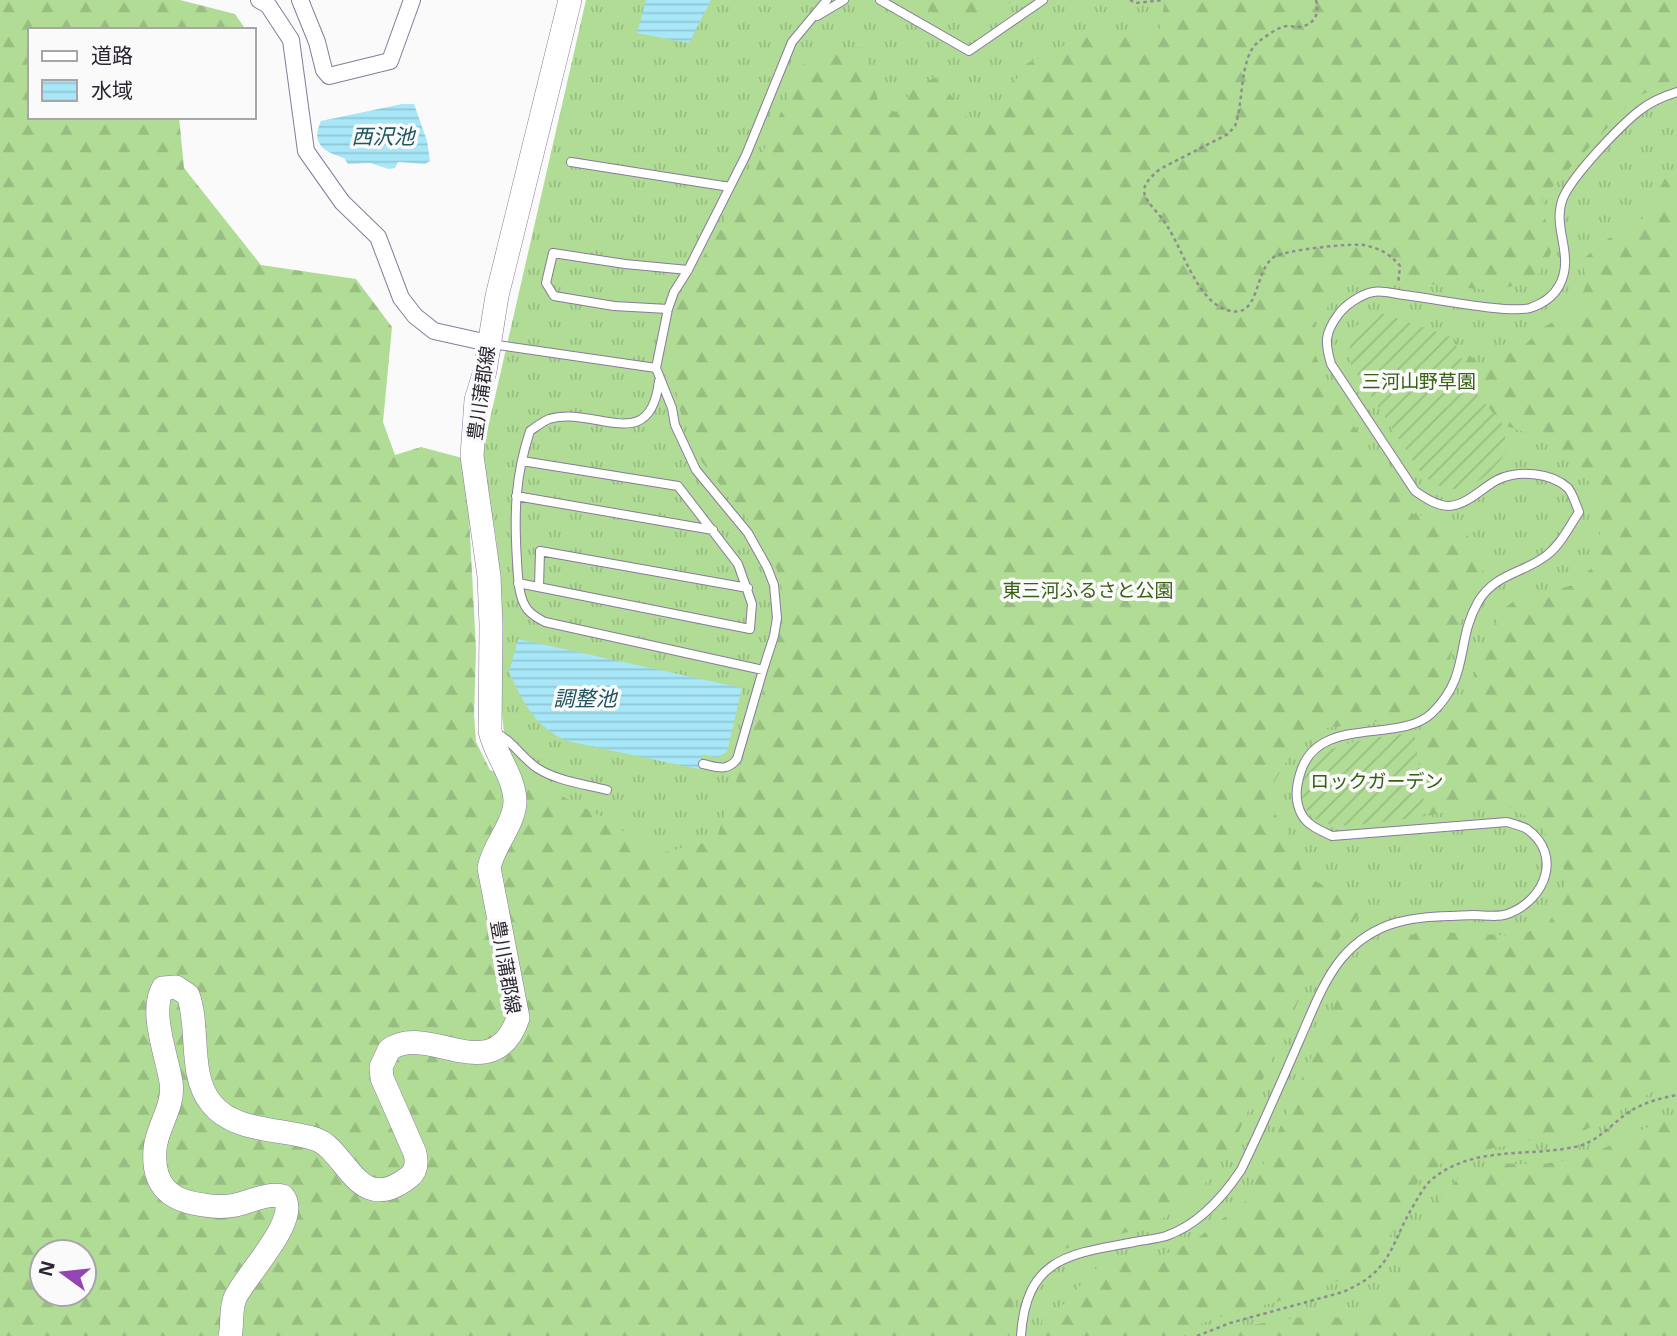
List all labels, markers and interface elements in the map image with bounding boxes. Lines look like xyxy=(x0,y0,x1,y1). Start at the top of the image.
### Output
legend xyxy=(28,28,256,119)
text: 道路 xyxy=(91,41,133,69)
text: 水域 xyxy=(91,76,133,104)
water label: 西沢池 xyxy=(352,122,416,150)
street label: 豊川蒲郡線 xyxy=(462,344,500,442)
park label: 三河山野草園 xyxy=(1362,368,1476,394)
park label: 東三河ふるさと公園 xyxy=(1002,577,1174,603)
water label: 調整池 xyxy=(554,684,618,712)
park label: ロックガーデン xyxy=(1310,768,1444,794)
street label: 豊川蒲郡線 xyxy=(485,918,527,1016)
north arrow xyxy=(28,1238,98,1308)
text: N xyxy=(32,1258,61,1279)

